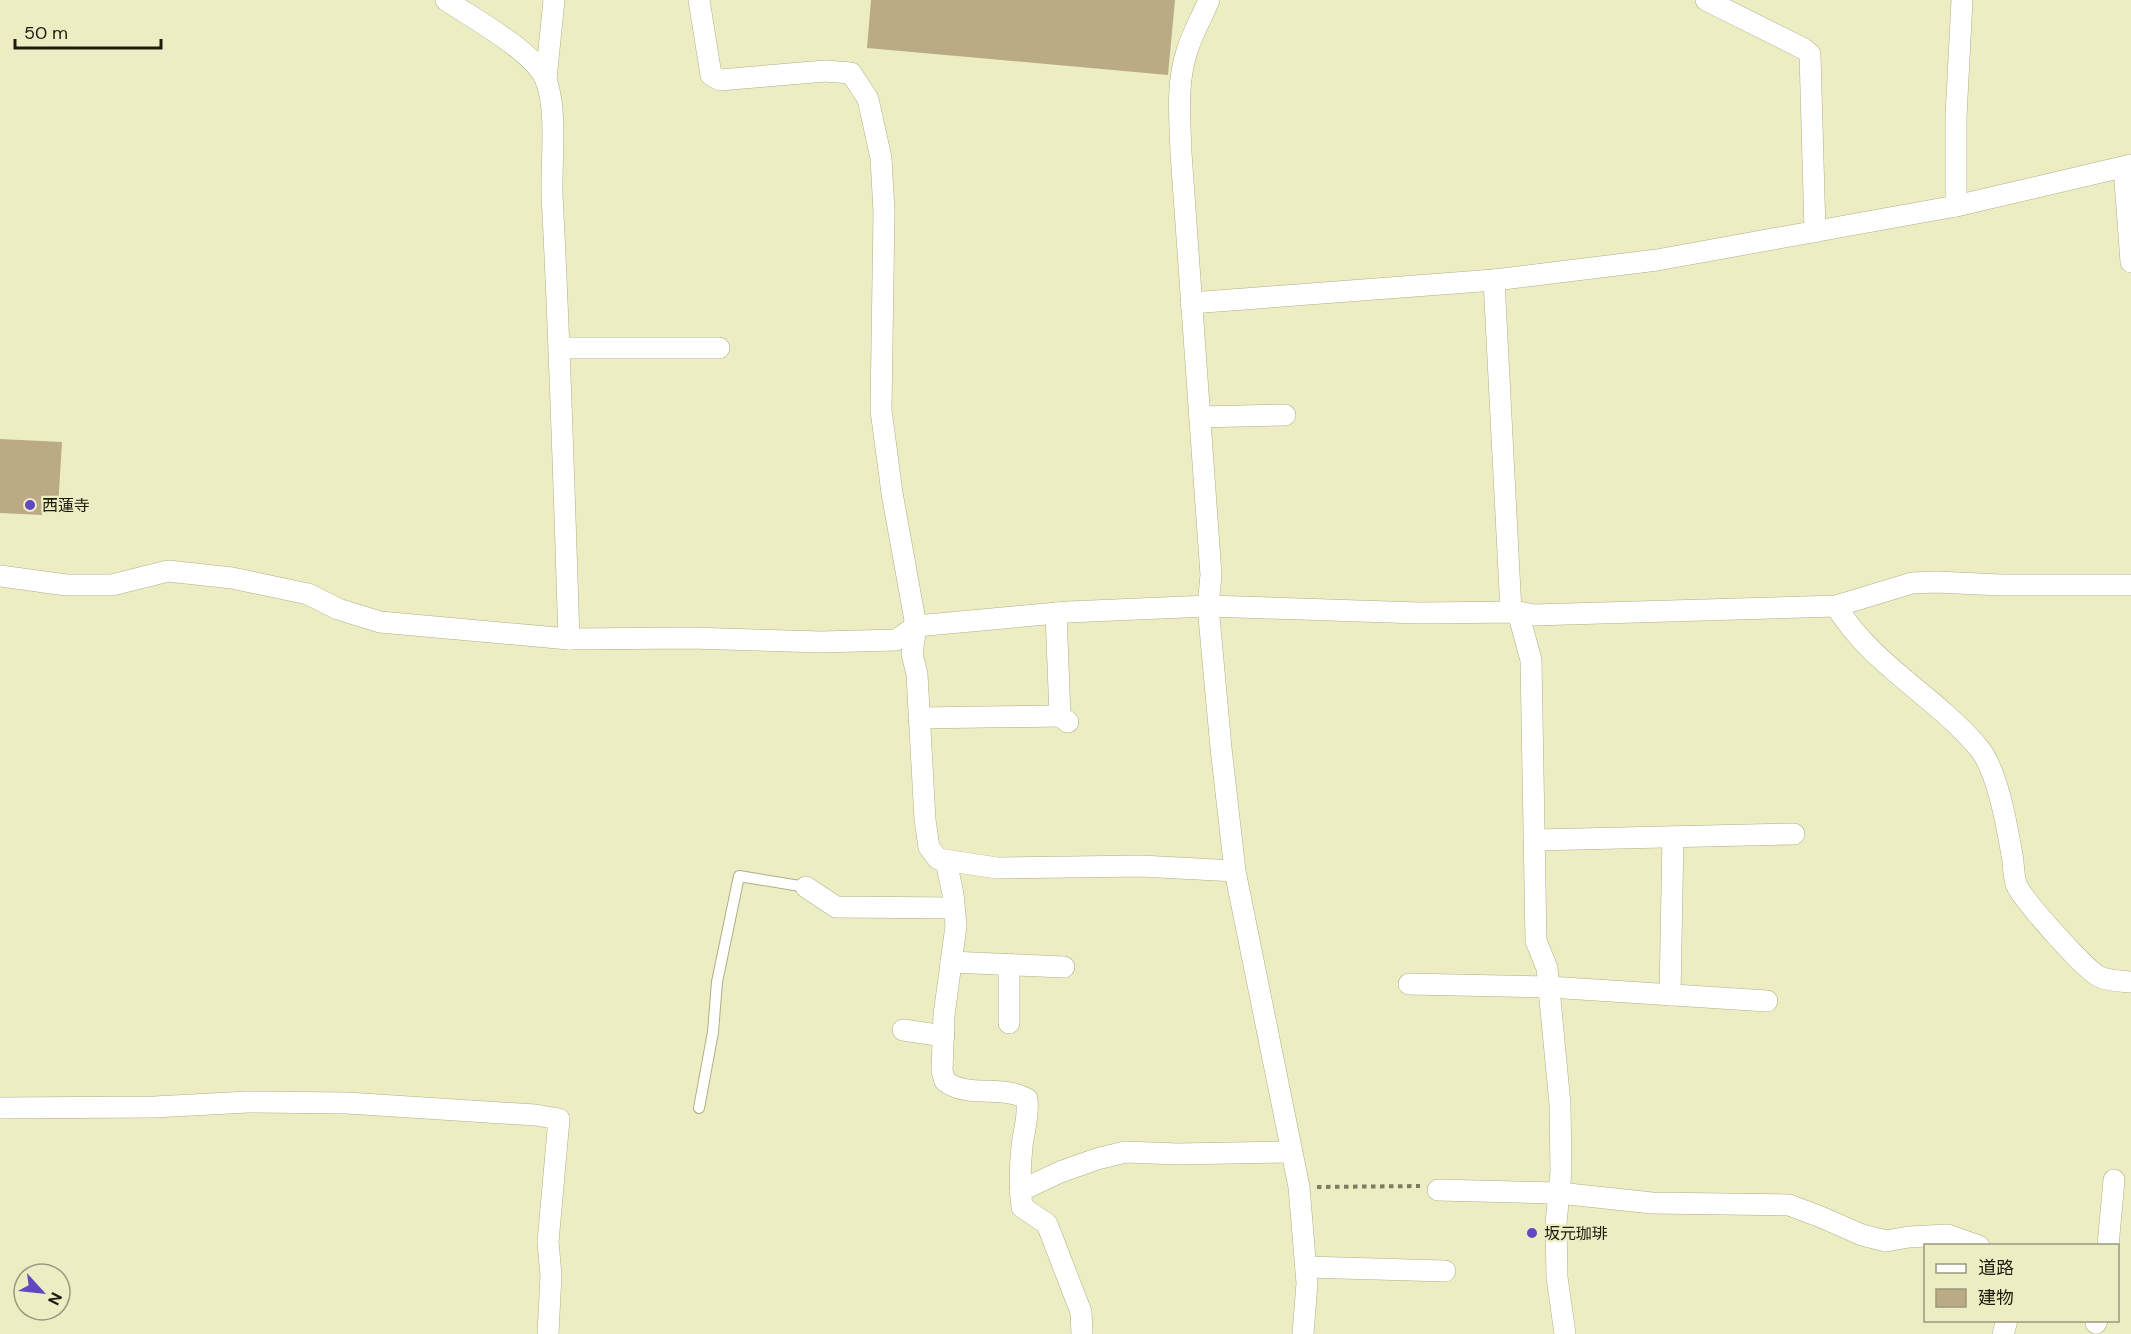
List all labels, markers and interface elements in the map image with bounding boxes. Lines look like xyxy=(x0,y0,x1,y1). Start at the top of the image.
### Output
scale bar xyxy=(15,12,160,50)
text: 50 m xyxy=(24,21,68,45)
place label: 西蓮寺 xyxy=(42,495,90,516)
marker: 西蓮寺 xyxy=(23,498,37,512)
place label: 坂元珈琲 xyxy=(1544,1223,1608,1244)
marker: 坂元珈琲 xyxy=(1525,1226,1539,1240)
legend xyxy=(1924,1244,2119,1322)
text: 道路 xyxy=(1978,1256,2014,1280)
north arrow xyxy=(12,1262,72,1322)
text: 建物 xyxy=(1978,1286,2014,1310)
text: N xyxy=(43,1289,67,1309)

